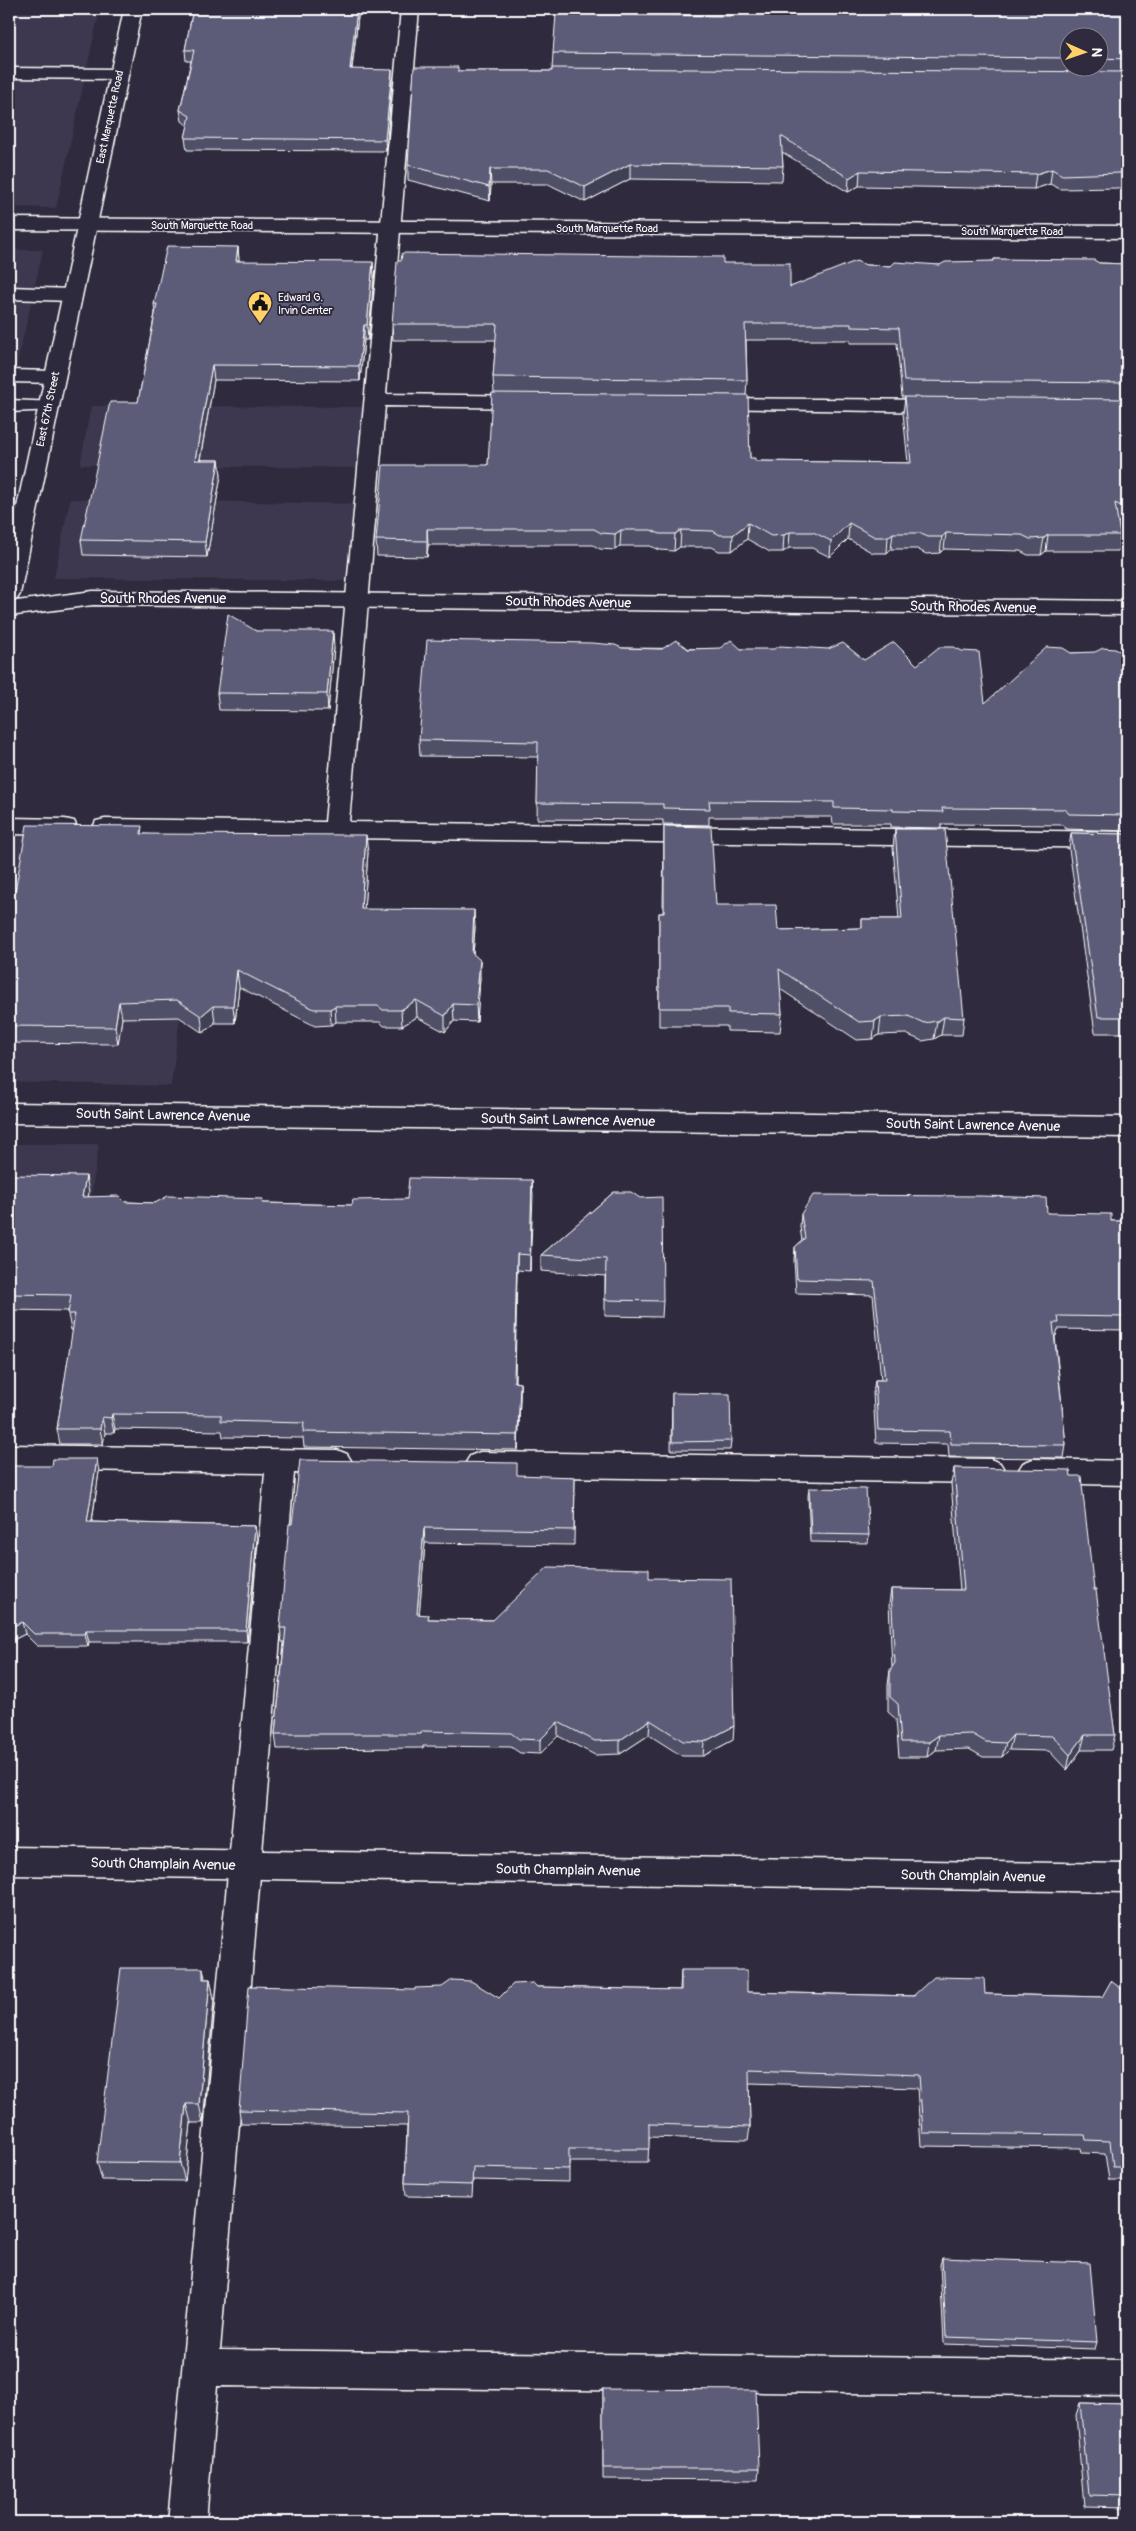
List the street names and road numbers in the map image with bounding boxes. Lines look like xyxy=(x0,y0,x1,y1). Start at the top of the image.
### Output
street label: East Marquette Road xyxy=(94,69,126,165)
street label: South Marquette Road xyxy=(151,219,253,232)
street label: South Marquette Road xyxy=(556,222,658,235)
street label: South Marquette Road xyxy=(961,225,1063,238)
street label: East 67th Street xyxy=(34,370,62,448)
street label: South Rhodes Avenue xyxy=(100,590,226,607)
street label: South Rhodes Avenue xyxy=(505,592,631,612)
street label: South Rhodes Avenue xyxy=(910,597,1036,617)
street label: South Saint Lawrence Avenue xyxy=(76,1105,251,1125)
street label: South Saint Lawrence Avenue xyxy=(481,1110,656,1130)
street label: South Saint Lawrence Avenue xyxy=(886,1115,1061,1135)
street label: South Champlain Avenue xyxy=(90,1854,236,1874)
street label: South Champlain Avenue xyxy=(495,1860,641,1880)
street label: South Champlain Avenue xyxy=(900,1866,1046,1886)

